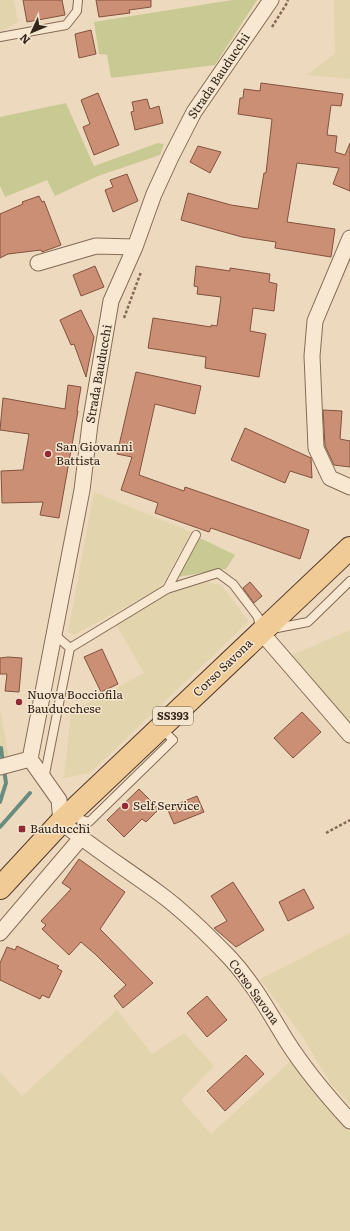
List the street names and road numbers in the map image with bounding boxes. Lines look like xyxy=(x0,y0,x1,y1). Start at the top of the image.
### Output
street label: Strada Bauducchi xyxy=(183,29,254,122)
street label: Strada Bauducchi xyxy=(80,323,116,425)
street label: Corso Savona xyxy=(188,634,257,701)
road number: SS393 xyxy=(153,707,193,725)
street label: Corso Savona xyxy=(225,955,285,1028)

